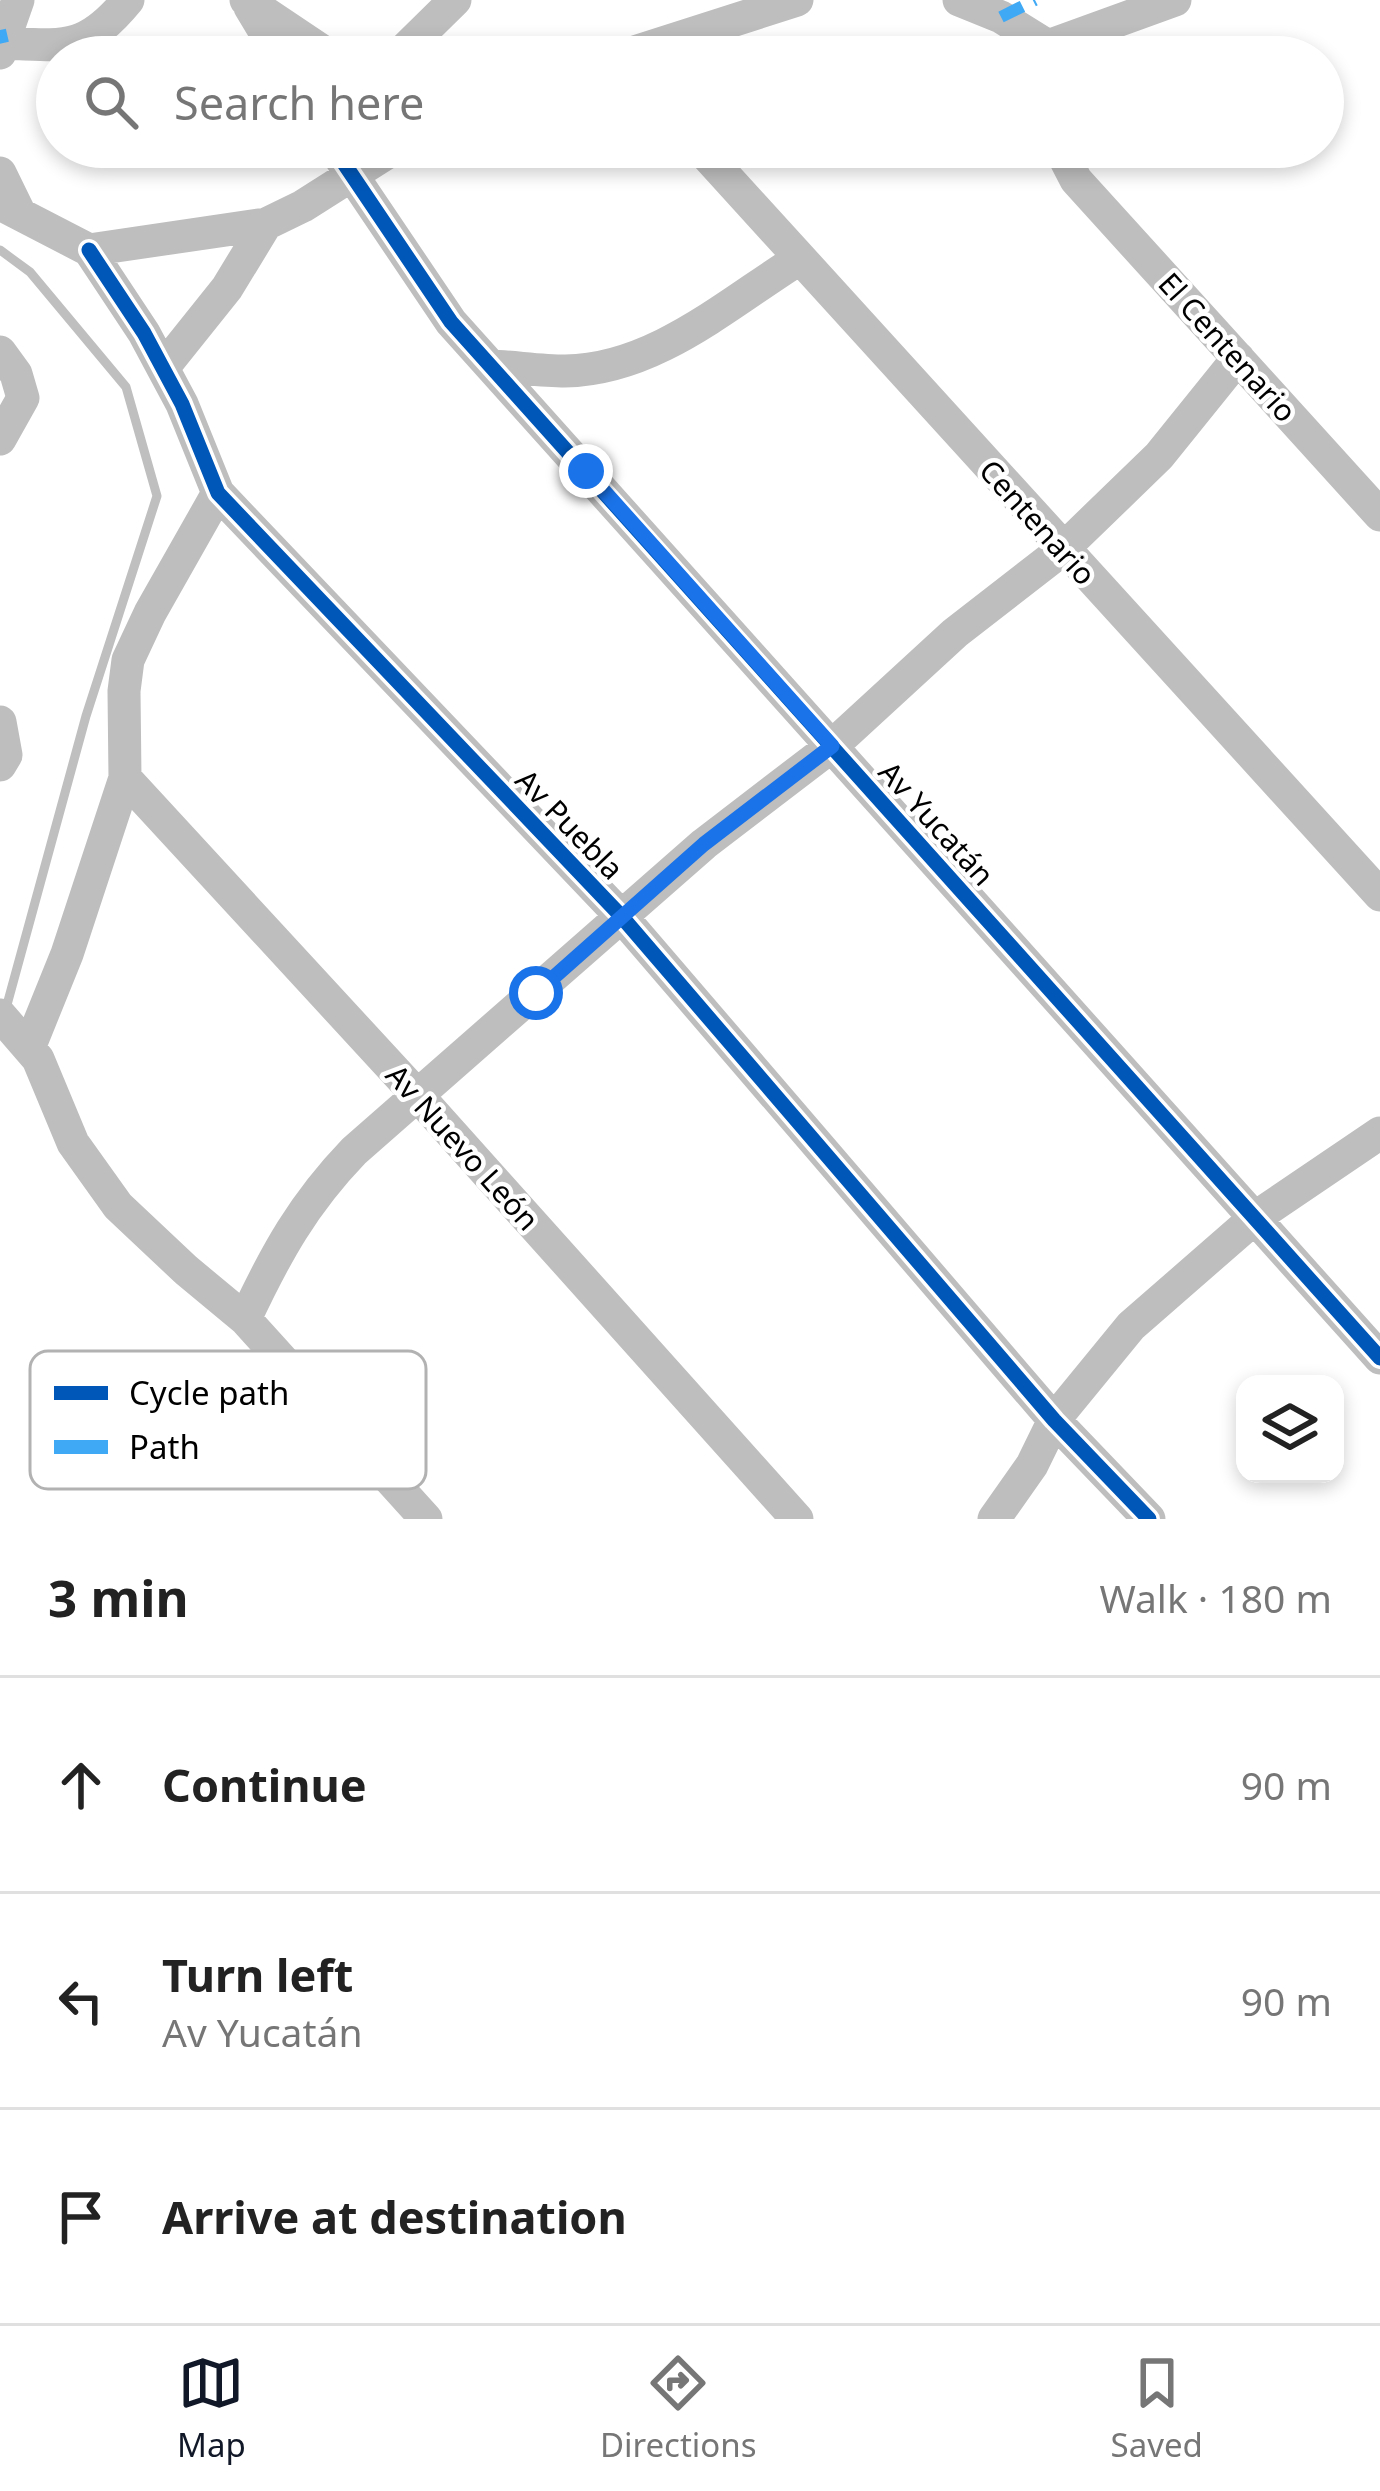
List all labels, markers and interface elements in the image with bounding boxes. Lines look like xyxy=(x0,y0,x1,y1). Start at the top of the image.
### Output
search box xyxy=(36,36,1344,168)
icon: search xyxy=(78,69,144,135)
text: Search here xyxy=(174,72,424,133)
street label: El Centenario xyxy=(1150,263,1306,431)
route end xyxy=(559,444,613,498)
street label: Centenario xyxy=(971,450,1105,594)
street label: Av Yucatán xyxy=(870,752,1004,894)
street label: Av Puebla xyxy=(507,760,633,888)
route start xyxy=(509,966,563,1020)
street label: Av Nuevo León xyxy=(377,1055,549,1239)
legend xyxy=(30,1351,426,1489)
text: Cycle path xyxy=(129,1370,289,1415)
map controls xyxy=(1236,1375,1344,1483)
button: layers xyxy=(1236,1375,1344,1483)
text: Path xyxy=(129,1424,200,1469)
text: 3 min xyxy=(48,1562,189,1632)
text: Walk · 180 m xyxy=(1099,1571,1332,1624)
icon: ahead xyxy=(48,1752,114,1818)
text: Continue xyxy=(162,1754,367,1815)
text: 90 m xyxy=(1241,1758,1332,1811)
text: Turn left xyxy=(162,1944,353,2005)
icon: left xyxy=(48,1968,114,2034)
text: 90 m xyxy=(1241,1974,1332,2027)
text: Av Yucatán xyxy=(162,2005,363,2058)
icon: arrive xyxy=(48,2184,114,2250)
text: Arrive at destination xyxy=(162,2186,627,2247)
tab: Map xyxy=(177,2350,246,2467)
tab: Directions xyxy=(600,2350,757,2467)
tab: Saved xyxy=(1111,2350,1203,2467)

